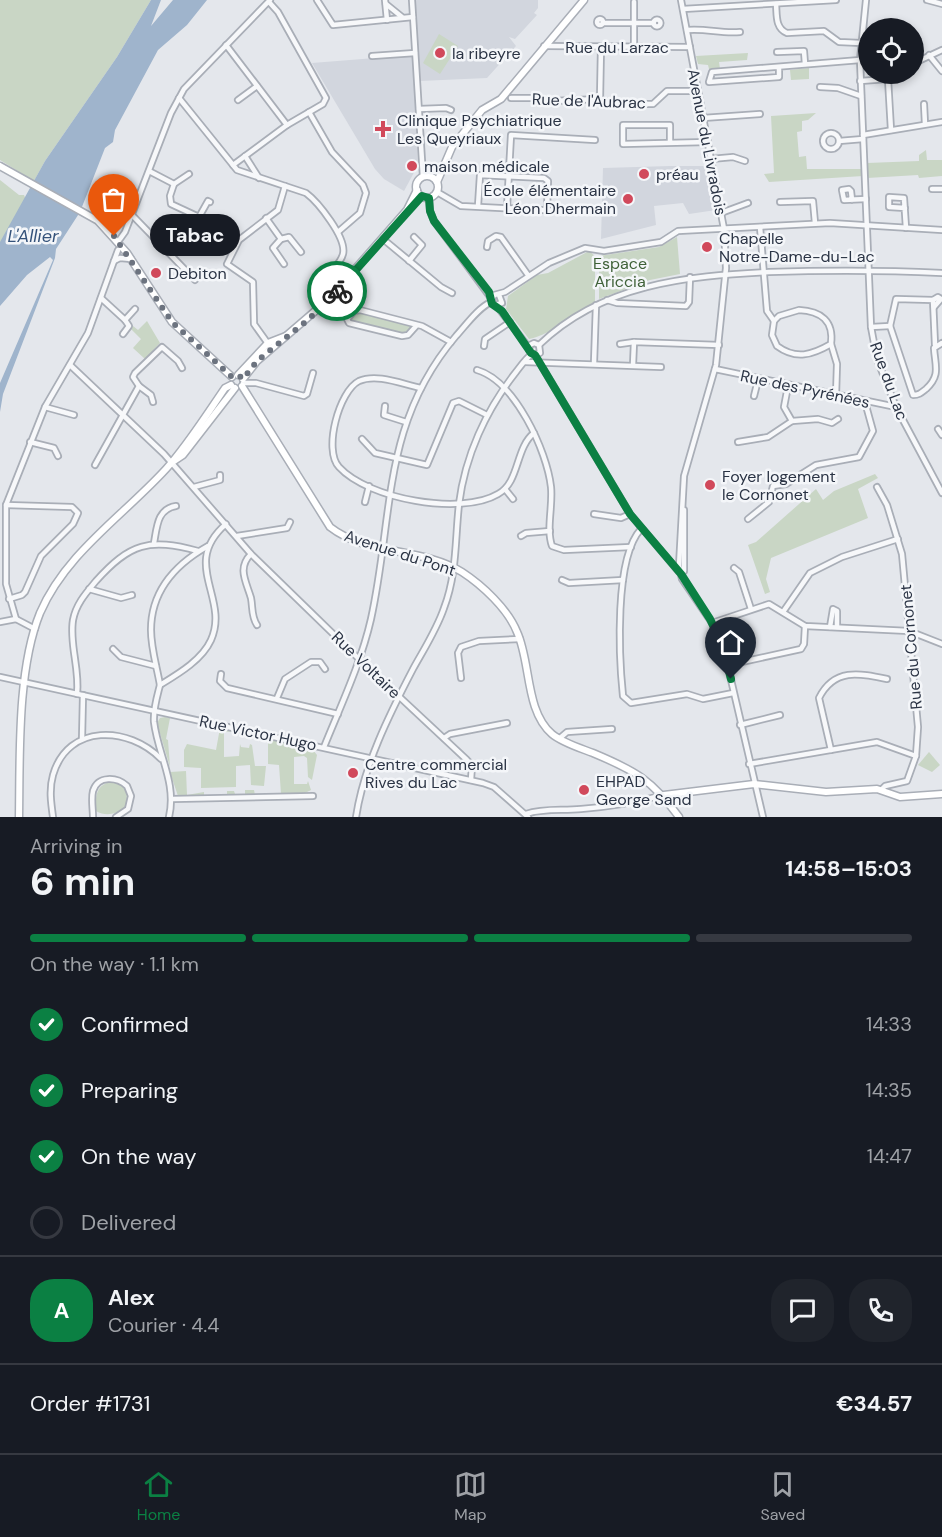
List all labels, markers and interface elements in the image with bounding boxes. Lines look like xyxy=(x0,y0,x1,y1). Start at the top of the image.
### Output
map controls xyxy=(858,18,924,84)
button: locate xyxy=(858,18,924,84)
street label: Rue du Larzac xyxy=(565,37,669,58)
place label: la ribeyre xyxy=(452,43,521,64)
marker: la ribeyre xyxy=(433,46,447,60)
street label: Avenue du Livradois xyxy=(682,67,732,217)
street label: Rue de l'Aubrac xyxy=(532,89,646,113)
place label: Clinique Psychiatrique Les Queyriaux xyxy=(397,110,562,149)
marker: Clinique Psychiatrique Les Queyriaux xyxy=(374,120,392,138)
place label: maison médicale xyxy=(424,156,550,177)
marker: maison médicale xyxy=(405,159,419,173)
place label: préau xyxy=(656,164,699,185)
marker: préau xyxy=(637,167,651,181)
pin xyxy=(88,174,139,236)
place label: École élémentaire Léon Dhermain xyxy=(484,180,616,219)
icon: bag xyxy=(97,183,130,216)
marker: École élémentaire Léon Dhermain xyxy=(621,192,635,206)
callout: Tabac xyxy=(150,215,240,257)
text: Tabac xyxy=(166,222,224,248)
water label: L'Allier xyxy=(7,224,60,248)
place label: Chapelle Notre-Dame-du-Lac xyxy=(719,228,875,267)
marker: Chapelle Notre-Dame-du-Lac xyxy=(700,240,714,254)
park label: Espace Ariccia xyxy=(593,253,647,292)
courier xyxy=(307,261,367,321)
place label: Debiton xyxy=(168,263,227,284)
marker: Debiton xyxy=(149,266,163,280)
icon: bike xyxy=(321,275,354,308)
street label: Rue du Lac xyxy=(865,339,913,423)
street label: Rue des Pyrénées xyxy=(738,365,872,413)
place label: Foyer logement le Cornonet xyxy=(722,466,836,505)
marker: Foyer logement le Cornonet xyxy=(703,478,717,492)
street label: Avenue du Pont xyxy=(342,525,458,581)
street label: Rue du Cornonet xyxy=(895,584,927,710)
pin xyxy=(705,617,756,679)
icon: home xyxy=(714,626,747,659)
street label: Rue Voltaire xyxy=(327,627,405,703)
street label: Rue Victor Hugo xyxy=(197,710,319,756)
place label: Centre commercial Rives du Lac xyxy=(365,754,507,793)
marker: Centre commercial Rives du Lac xyxy=(346,766,360,780)
place label: EHPAD George Sand xyxy=(596,771,692,810)
marker: EHPAD George Sand xyxy=(577,783,591,797)
text: Arriving in xyxy=(30,833,122,859)
text: 14:58–15:03 xyxy=(785,854,912,883)
text: 6 min xyxy=(30,856,135,907)
text: On the way · 1.1 km xyxy=(30,951,199,977)
icon: check xyxy=(30,1008,63,1041)
text: Confirmed xyxy=(81,1010,189,1039)
text: 14:33 xyxy=(866,1011,912,1037)
icon: check xyxy=(30,1074,63,1107)
text: Preparing xyxy=(81,1076,178,1105)
text: 14:35 xyxy=(866,1077,912,1103)
icon: check xyxy=(30,1140,63,1173)
text: On the way xyxy=(81,1142,196,1171)
text: 14:47 xyxy=(867,1143,912,1169)
text: Delivered xyxy=(81,1208,176,1237)
button: chat xyxy=(771,1279,834,1342)
button: phone xyxy=(849,1279,912,1342)
text: Alex xyxy=(108,1283,155,1312)
text: A xyxy=(54,1296,69,1325)
text: Courier · 4.4 xyxy=(108,1312,219,1338)
text: Order #1731 xyxy=(30,1389,150,1418)
text: €34.57 xyxy=(836,1389,912,1418)
tab: Home xyxy=(137,1468,180,1525)
tab: Map xyxy=(454,1468,487,1525)
tab: Saved xyxy=(760,1468,805,1525)

